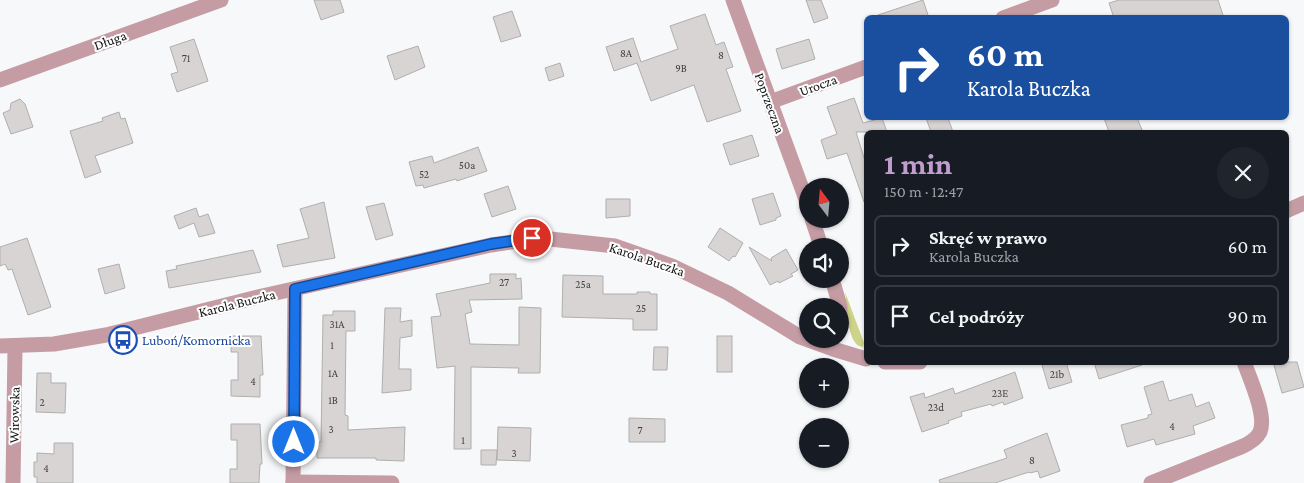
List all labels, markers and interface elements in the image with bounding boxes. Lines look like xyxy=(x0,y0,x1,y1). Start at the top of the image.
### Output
street label: Długa xyxy=(91,27,129,53)
icon: right xyxy=(884,35,949,100)
text: 60 m xyxy=(967,35,1044,74)
house number: 8A xyxy=(620,47,633,59)
house number: 8 xyxy=(718,49,724,61)
house number: 71 xyxy=(182,52,191,64)
house number: 9B xyxy=(675,62,687,74)
street label: Poprzeczna xyxy=(752,70,789,136)
street label: Urocza xyxy=(797,71,840,99)
text: Karola Buczka xyxy=(967,76,1091,101)
text: 1 min xyxy=(884,147,952,180)
button: close xyxy=(1217,147,1269,199)
house number: 50a xyxy=(459,159,475,171)
house number: 52 xyxy=(419,168,429,180)
north arrow xyxy=(799,178,849,228)
map controls xyxy=(799,178,849,468)
text: 150 m · 12:47 xyxy=(884,183,963,200)
pin xyxy=(511,217,553,259)
icon: arrive xyxy=(518,224,546,252)
text: Skręć w prawo xyxy=(929,227,1047,248)
icon: right xyxy=(886,232,914,260)
text: 60 m xyxy=(1228,236,1267,257)
button: sound xyxy=(799,238,849,288)
street label: Karola Buczka xyxy=(607,239,687,280)
text: Karola Buczka xyxy=(929,248,1019,265)
house number: 27 xyxy=(499,276,509,288)
house number: 25a xyxy=(575,278,591,290)
street label: Karola Buczka xyxy=(197,286,278,320)
button: search xyxy=(799,298,849,348)
house number: 25 xyxy=(636,302,646,314)
icon: arrive xyxy=(886,302,914,330)
text: Cel podróży xyxy=(929,306,1024,327)
text: 90 m xyxy=(1228,306,1267,327)
house number: 31A xyxy=(329,318,345,330)
bus stop icon: Luboń/Komornicka xyxy=(108,325,138,355)
place label: Luboń/Komornicka xyxy=(142,332,251,348)
house number: 1 xyxy=(330,339,334,351)
button: + xyxy=(799,358,849,408)
house number: 1A xyxy=(328,367,339,379)
house number: 21b xyxy=(1050,368,1065,380)
house number: 4 xyxy=(250,375,256,387)
street label: Wirowska xyxy=(6,386,23,443)
house number: 23E xyxy=(992,387,1008,399)
house number: 1B xyxy=(328,394,338,406)
house number: 2 xyxy=(39,396,45,408)
house number: 23d xyxy=(928,401,944,413)
position arrow xyxy=(267,415,319,467)
button: − xyxy=(799,418,849,468)
house number: 4 xyxy=(1169,420,1175,432)
house number: 3 xyxy=(328,423,334,435)
house number: 7 xyxy=(637,424,643,436)
house number: 1 xyxy=(461,434,465,446)
house number: 3 xyxy=(511,447,517,459)
house number: 8 xyxy=(1029,454,1035,466)
house number: 4 xyxy=(43,462,49,474)

